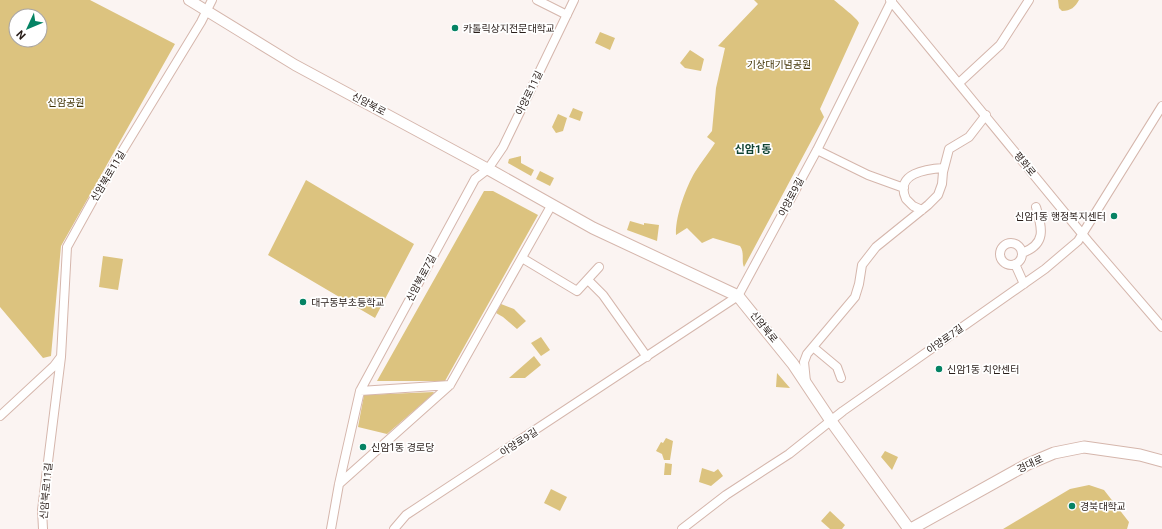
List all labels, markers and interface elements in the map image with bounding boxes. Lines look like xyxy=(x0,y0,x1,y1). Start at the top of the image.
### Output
north arrow xyxy=(8,8,48,48)
marker: 카톨릭상지전문대학교 xyxy=(450,23,460,33)
place label: 카톨릭상지전문대학교 xyxy=(463,23,555,34)
text: N xyxy=(14,27,29,42)
park label: 기상대기념공원 xyxy=(747,59,811,70)
street label: 아양로11길 xyxy=(514,69,544,117)
street label: 신암북로 xyxy=(350,91,388,117)
park label: 신암공원 xyxy=(48,97,84,108)
district label: 신암1동 xyxy=(735,143,771,156)
street label: 신암북로11길 xyxy=(89,149,127,203)
street label: 평화로 xyxy=(1012,150,1038,178)
street label: 아양로9길 xyxy=(776,176,806,218)
place label: 신암1동 행정복지센터 xyxy=(1015,211,1106,222)
marker: 신암1동 행정복지센터 xyxy=(1109,211,1119,221)
street label: 신암북로7길 xyxy=(404,253,438,303)
marker: 대구동부초등학교 xyxy=(298,297,308,307)
place label: 대구동부초등학교 xyxy=(311,297,385,308)
street label: 신암북로 xyxy=(748,309,780,345)
street label: 아양로7길 xyxy=(924,322,966,356)
marker: 신암1동 치안센터 xyxy=(934,364,944,374)
place label: 신암1동 치안센터 xyxy=(947,364,1020,375)
street label: 아양로9길 xyxy=(498,426,540,458)
marker: 신암1동 경로당 xyxy=(358,442,368,452)
place label: 신암1동 경로당 xyxy=(371,442,434,453)
street label: 경대로 xyxy=(1015,453,1045,475)
street label: 신암북로11길 xyxy=(38,462,54,520)
marker: 경북대학교 xyxy=(1067,501,1077,511)
place label: 경북대학교 xyxy=(1080,501,1126,512)

